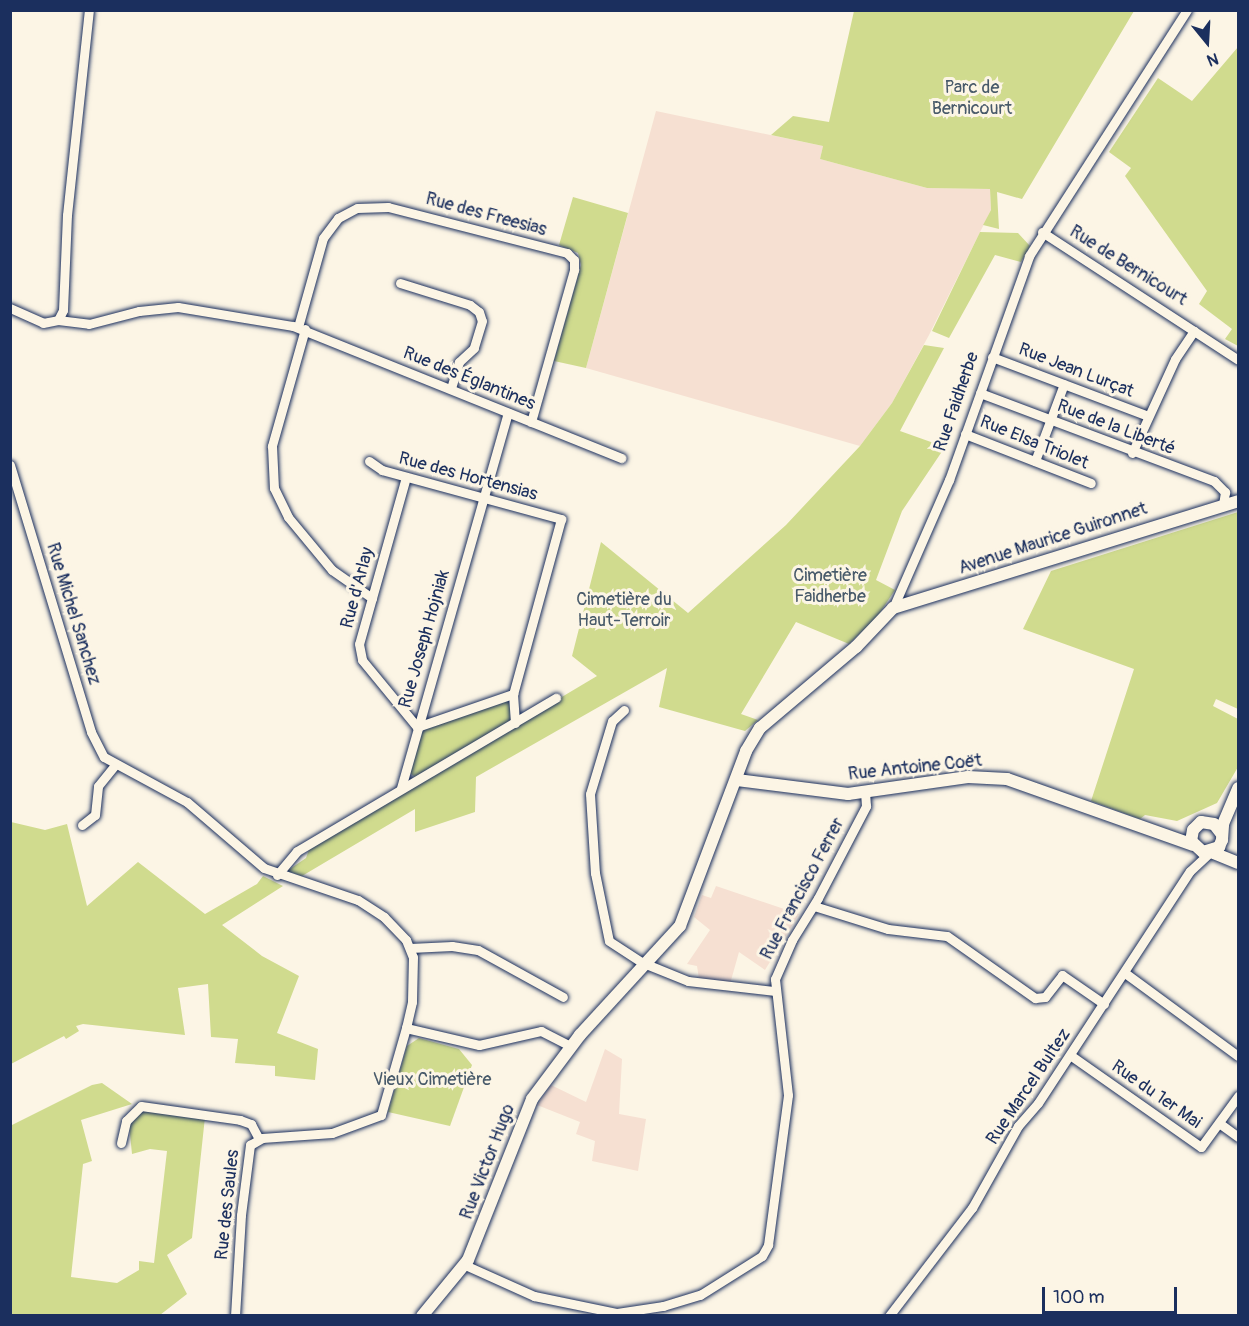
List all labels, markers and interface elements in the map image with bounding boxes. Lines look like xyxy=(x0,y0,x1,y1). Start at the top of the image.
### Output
north arrow xyxy=(1177,12,1237,72)
text: N xyxy=(1204,48,1221,70)
park label: Parc de Bernicourt xyxy=(932,78,1012,121)
street label: Rue des Freesias xyxy=(423,188,549,242)
street label: Rue de Bernicourt xyxy=(1065,221,1191,311)
street label: Rue Jean Lurçat xyxy=(1015,339,1137,403)
street label: Rue des Églantines xyxy=(400,343,538,415)
street label: Rue Faidherbe xyxy=(930,349,984,455)
street label: Rue de la Liberté xyxy=(1054,396,1178,460)
street label: Rue Elsa Triolet xyxy=(976,411,1092,475)
street label: Rue des Hortensias xyxy=(396,448,540,506)
street label: Avenue Maurice Guironnet xyxy=(956,498,1150,580)
street label: Rue Michel Sanchez xyxy=(41,540,105,688)
street label: Rue d'Arlay xyxy=(337,545,379,631)
park label: Cimetière Faidherbe xyxy=(793,566,867,608)
street label: Rue Joseph Hojniak xyxy=(395,567,455,711)
park label: Cimetière du Haut-Terroir xyxy=(576,590,672,632)
street label: Rue Antoine Coët xyxy=(847,750,983,786)
street label: Rue Francisco Ferrer xyxy=(756,814,850,964)
street label: Rue Marcel Bultez xyxy=(982,1025,1076,1149)
street label: Rue du 1er Mai xyxy=(1107,1056,1205,1134)
park label: Vieux Cimetière xyxy=(373,1069,491,1091)
street label: Rue Victor Hugo xyxy=(456,1101,520,1223)
street label: Rue des Saules xyxy=(211,1149,245,1261)
scale bar xyxy=(1045,1275,1180,1313)
text: 100 m xyxy=(1053,1286,1105,1309)

